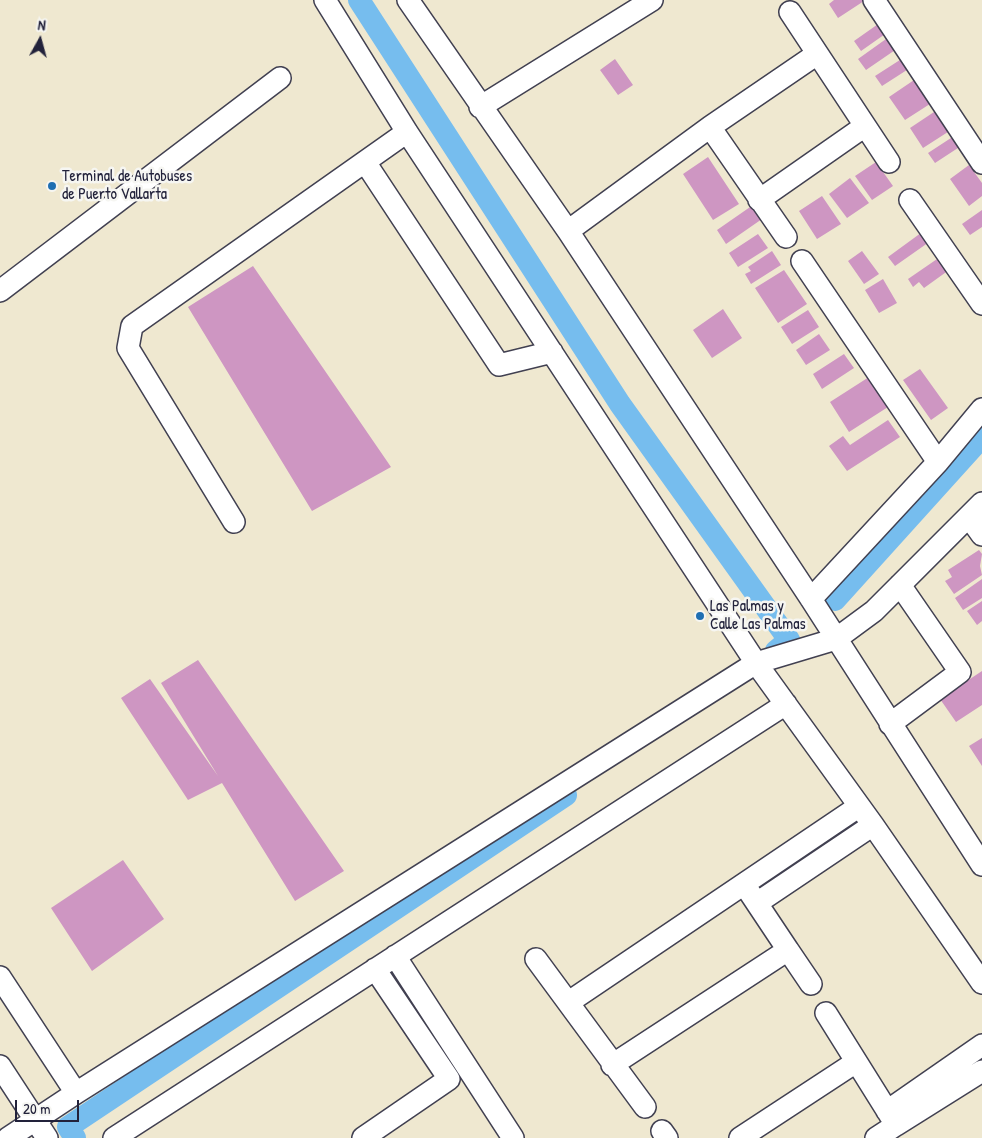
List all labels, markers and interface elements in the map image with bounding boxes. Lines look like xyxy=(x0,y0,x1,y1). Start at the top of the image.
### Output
north arrow xyxy=(15,15,65,65)
text: N xyxy=(37,15,47,34)
place label: Terminal de Autobuses de Puerto Vallarta xyxy=(62,167,192,205)
marker: Terminal de Autobuses de Puerto Vallarta xyxy=(46,180,58,192)
place label: Las Palmas y Calle Las Palmas xyxy=(710,597,806,635)
marker: Las Palmas y Calle Las Palmas xyxy=(694,610,706,622)
scale bar xyxy=(18,1090,81,1122)
text: 20 m xyxy=(23,1098,50,1119)

